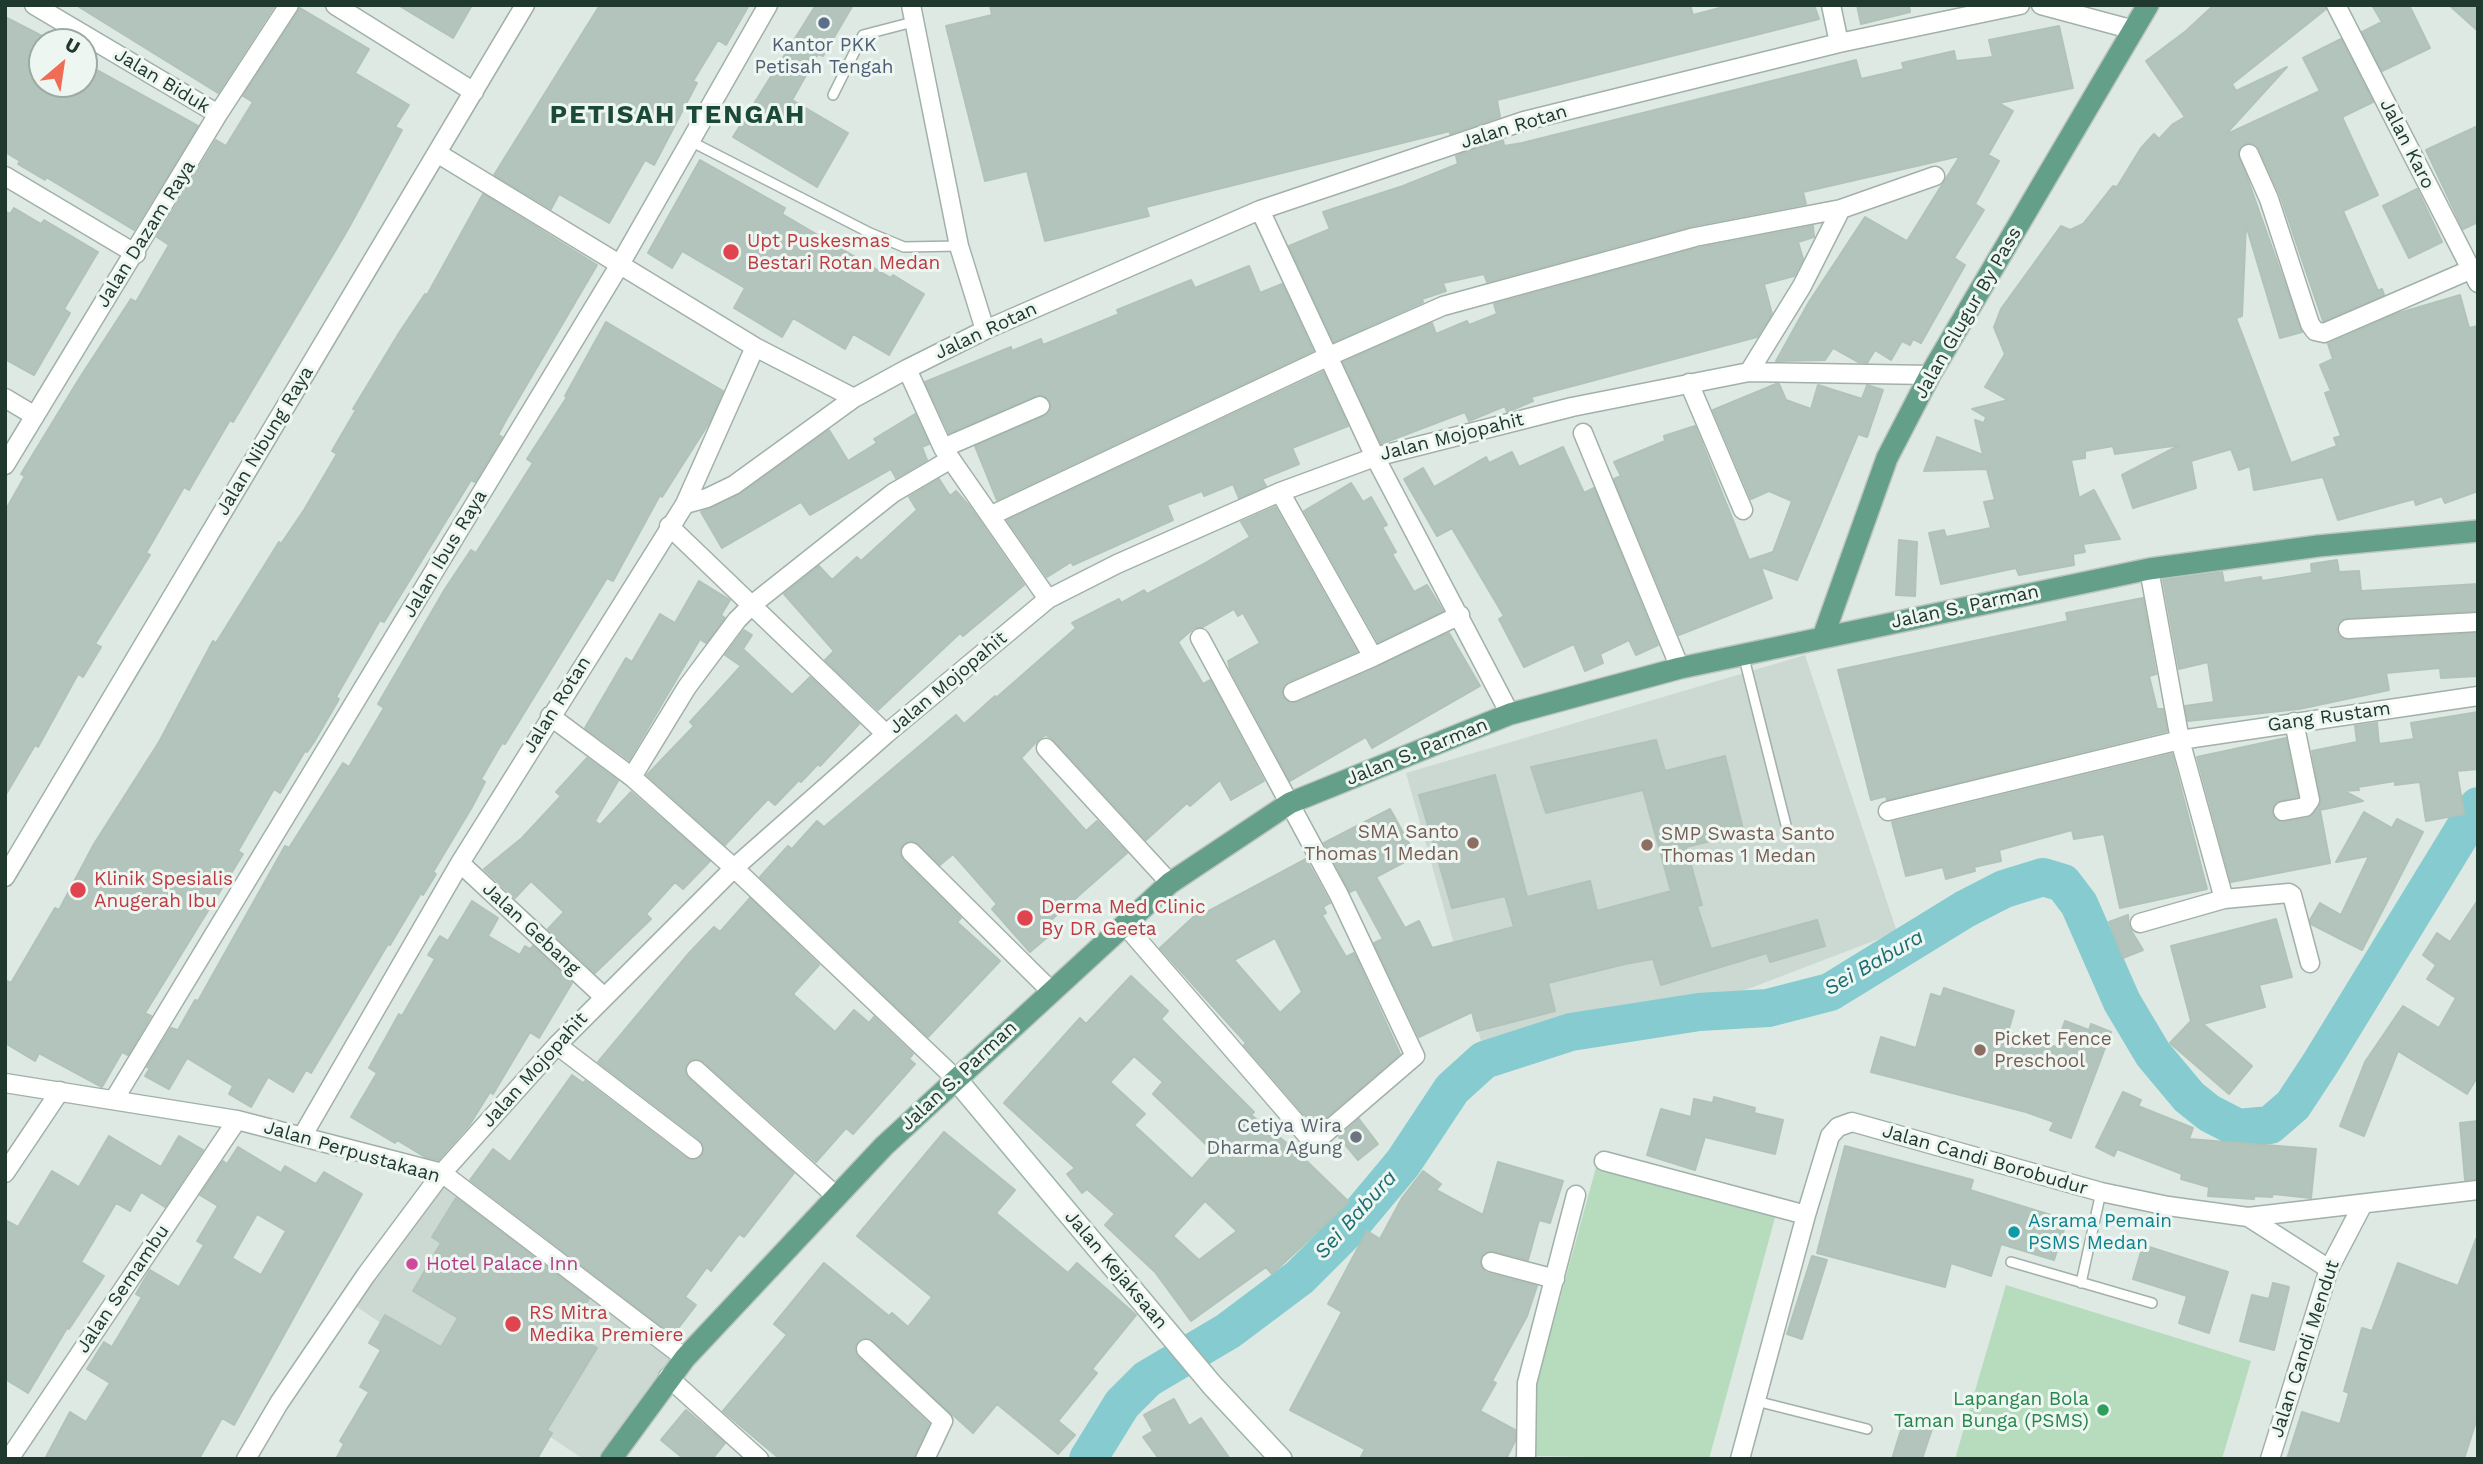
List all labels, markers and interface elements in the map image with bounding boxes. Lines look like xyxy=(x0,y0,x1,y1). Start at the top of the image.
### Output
marker: Kantor PKK Petisah Tengah xyxy=(816,15,832,31)
north arrow xyxy=(28,28,98,98)
text: U xyxy=(61,33,84,59)
place label: Kantor PKK Petisah Tengah xyxy=(755,34,893,78)
street label: Jalan Biduk xyxy=(110,43,214,119)
street label: Jalan Karo xyxy=(2375,95,2439,193)
district label: PETISAH TENGAH xyxy=(552,99,804,131)
street label: Jalan Rotan xyxy=(1458,100,1570,154)
street label: Jalan Dazam Raya xyxy=(92,156,200,312)
street label: Jalan Glugur By Pass xyxy=(1910,223,2026,403)
place label: Upt Puskesmas Bestari Rotan Medan xyxy=(747,230,940,274)
marker: Upt Puskesmas Bestari Rotan Medan xyxy=(721,242,741,262)
street label: Jalan Rotan xyxy=(931,297,1041,365)
street label: Jalan Nibung Raya xyxy=(211,362,319,520)
street label: Jalan Mojopahit xyxy=(1378,408,1526,466)
street label: Jalan Ibus Raya xyxy=(398,486,492,622)
street label: Jalan S. Parman xyxy=(1889,580,2041,634)
street label: Jalan Mojopahit xyxy=(884,627,1012,739)
street label: Jalan Rotan xyxy=(518,652,596,758)
street label: Gang Rustam xyxy=(2266,697,2392,737)
street label: Jalan S. Parman xyxy=(1343,713,1491,791)
place label: SMA Santo Thomas 1 Medan xyxy=(1304,821,1459,865)
place label: SMP Swasta Santo Thomas 1 Medan xyxy=(1661,823,1835,867)
marker: SMA Santo Thomas 1 Medan xyxy=(1465,835,1481,851)
marker: SMP Swasta Santo Thomas 1 Medan xyxy=(1639,837,1655,853)
place label: Klinik Spesialis Anugerah Ibu xyxy=(94,868,233,912)
street label: Jalan Gebang xyxy=(477,878,585,980)
marker: Klinik Spesialis Anugerah Ibu xyxy=(68,880,88,900)
place label: Derma Med Clinic By DR Geeta xyxy=(1041,896,1206,940)
marker: Derma Med Clinic By DR Geeta xyxy=(1015,908,1035,928)
water label: Sei Babura xyxy=(1820,924,1928,1002)
street label: Jalan Mojopahit xyxy=(477,1008,593,1132)
street label: Jalan S. Parman xyxy=(896,1016,1022,1136)
place label: Picket Fence Preschool xyxy=(1994,1028,2112,1072)
marker: Picket Fence Preschool xyxy=(1972,1042,1988,1058)
place label: Cetiya Wira Dharma Agung xyxy=(1207,1115,1342,1159)
street label: Jalan Perpustakaan xyxy=(261,1116,443,1188)
street label: Jalan Candi Borobudur xyxy=(1880,1120,2090,1200)
marker: Cetiya Wira Dharma Agung xyxy=(1348,1129,1364,1145)
water label: Sei Babura xyxy=(1310,1166,1402,1264)
street label: Jalan Kejaksaan xyxy=(1060,1206,1172,1334)
place label: Asrama Pemain PSMS Medan xyxy=(2028,1210,2172,1254)
street label: Jalan Semambu xyxy=(72,1221,174,1357)
marker: Asrama Pemain PSMS Medan xyxy=(2006,1224,2022,1240)
place label: Hotel Palace Inn xyxy=(426,1253,578,1275)
marker: Hotel Palace Inn xyxy=(404,1256,420,1272)
street label: Jalan Candi Mendut xyxy=(2266,1257,2344,1441)
place label: RS Mitra Medika Premiere xyxy=(529,1302,683,1346)
marker: RS Mitra Medika Premiere xyxy=(503,1314,523,1334)
place label: Lapangan Bola Taman Bunga (PSMS) xyxy=(1894,1388,2089,1432)
marker: Lapangan Bola Taman Bunga (PSMS) xyxy=(2095,1402,2111,1418)

